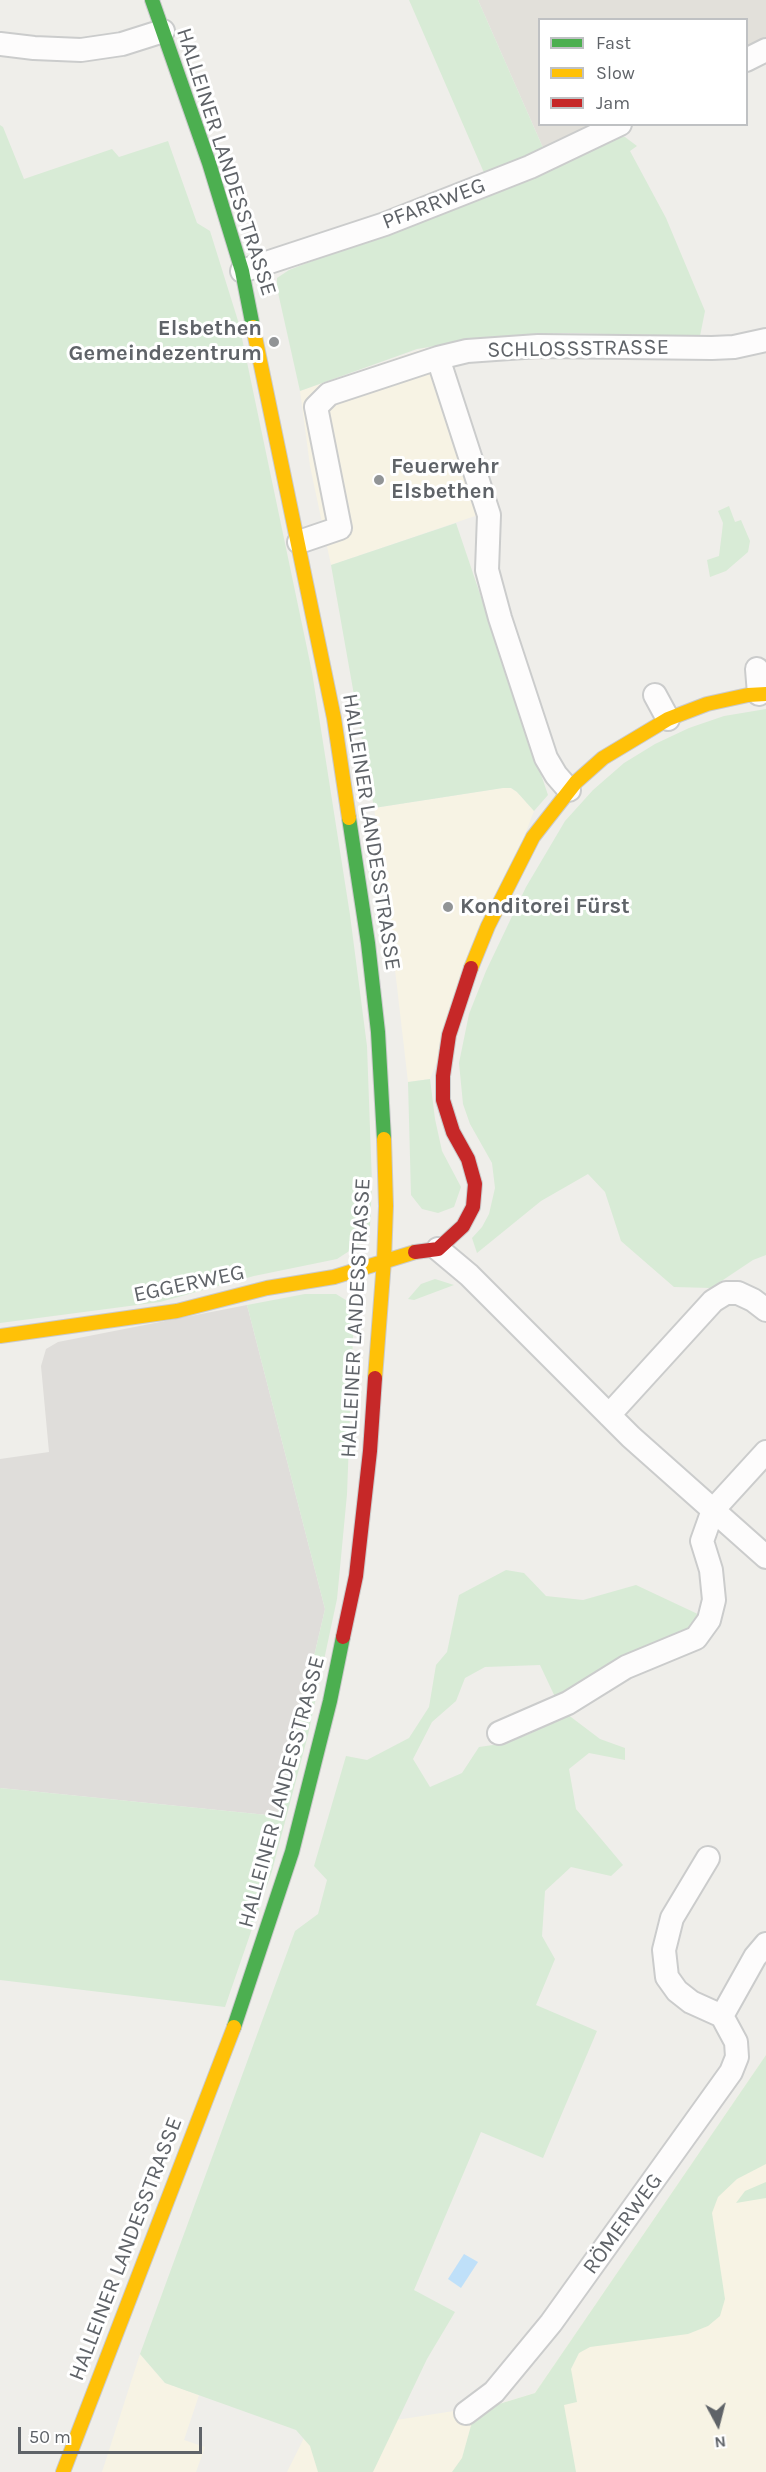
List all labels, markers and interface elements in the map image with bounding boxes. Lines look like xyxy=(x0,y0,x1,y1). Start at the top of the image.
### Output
legend xyxy=(538,18,748,126)
street label: HALLEINER LANDESSTRASSE xyxy=(170,25,282,299)
text: Fast xyxy=(596,32,631,54)
text: Slow xyxy=(596,62,635,84)
text: Jam xyxy=(596,92,630,114)
street label: PFARRWEG xyxy=(379,172,489,236)
place label: Elsbethen Gemeindezentrum xyxy=(69,316,262,368)
street label: SCHLOSSSTRASSE xyxy=(487,334,669,364)
marker: Elsbethen Gemeindezentrum xyxy=(267,335,281,349)
place label: Feuerwehr Elsbethen xyxy=(391,454,499,506)
marker: Feuerwehr Elsbethen xyxy=(372,473,386,487)
street label: HALLEINER LANDESSTRASSE xyxy=(336,692,406,972)
place label: Konditorei Fürst xyxy=(460,894,630,920)
marker: Konditorei Fürst xyxy=(441,900,455,914)
street label: HALLEINER LANDESSTRASSE xyxy=(335,1177,377,1459)
street label: EGGERWEG xyxy=(131,1259,247,1309)
street label: HALLEINER LANDESSTRASSE xyxy=(233,1653,331,1931)
street label: HALLEINER LANDESSTRASSE xyxy=(63,2114,189,2384)
street label: RÖMERWEG xyxy=(578,2168,668,2280)
north arrow xyxy=(688,2394,748,2454)
scale bar xyxy=(21,2415,206,2453)
text: 50 m xyxy=(29,2426,71,2448)
text: N xyxy=(713,2432,727,2452)

